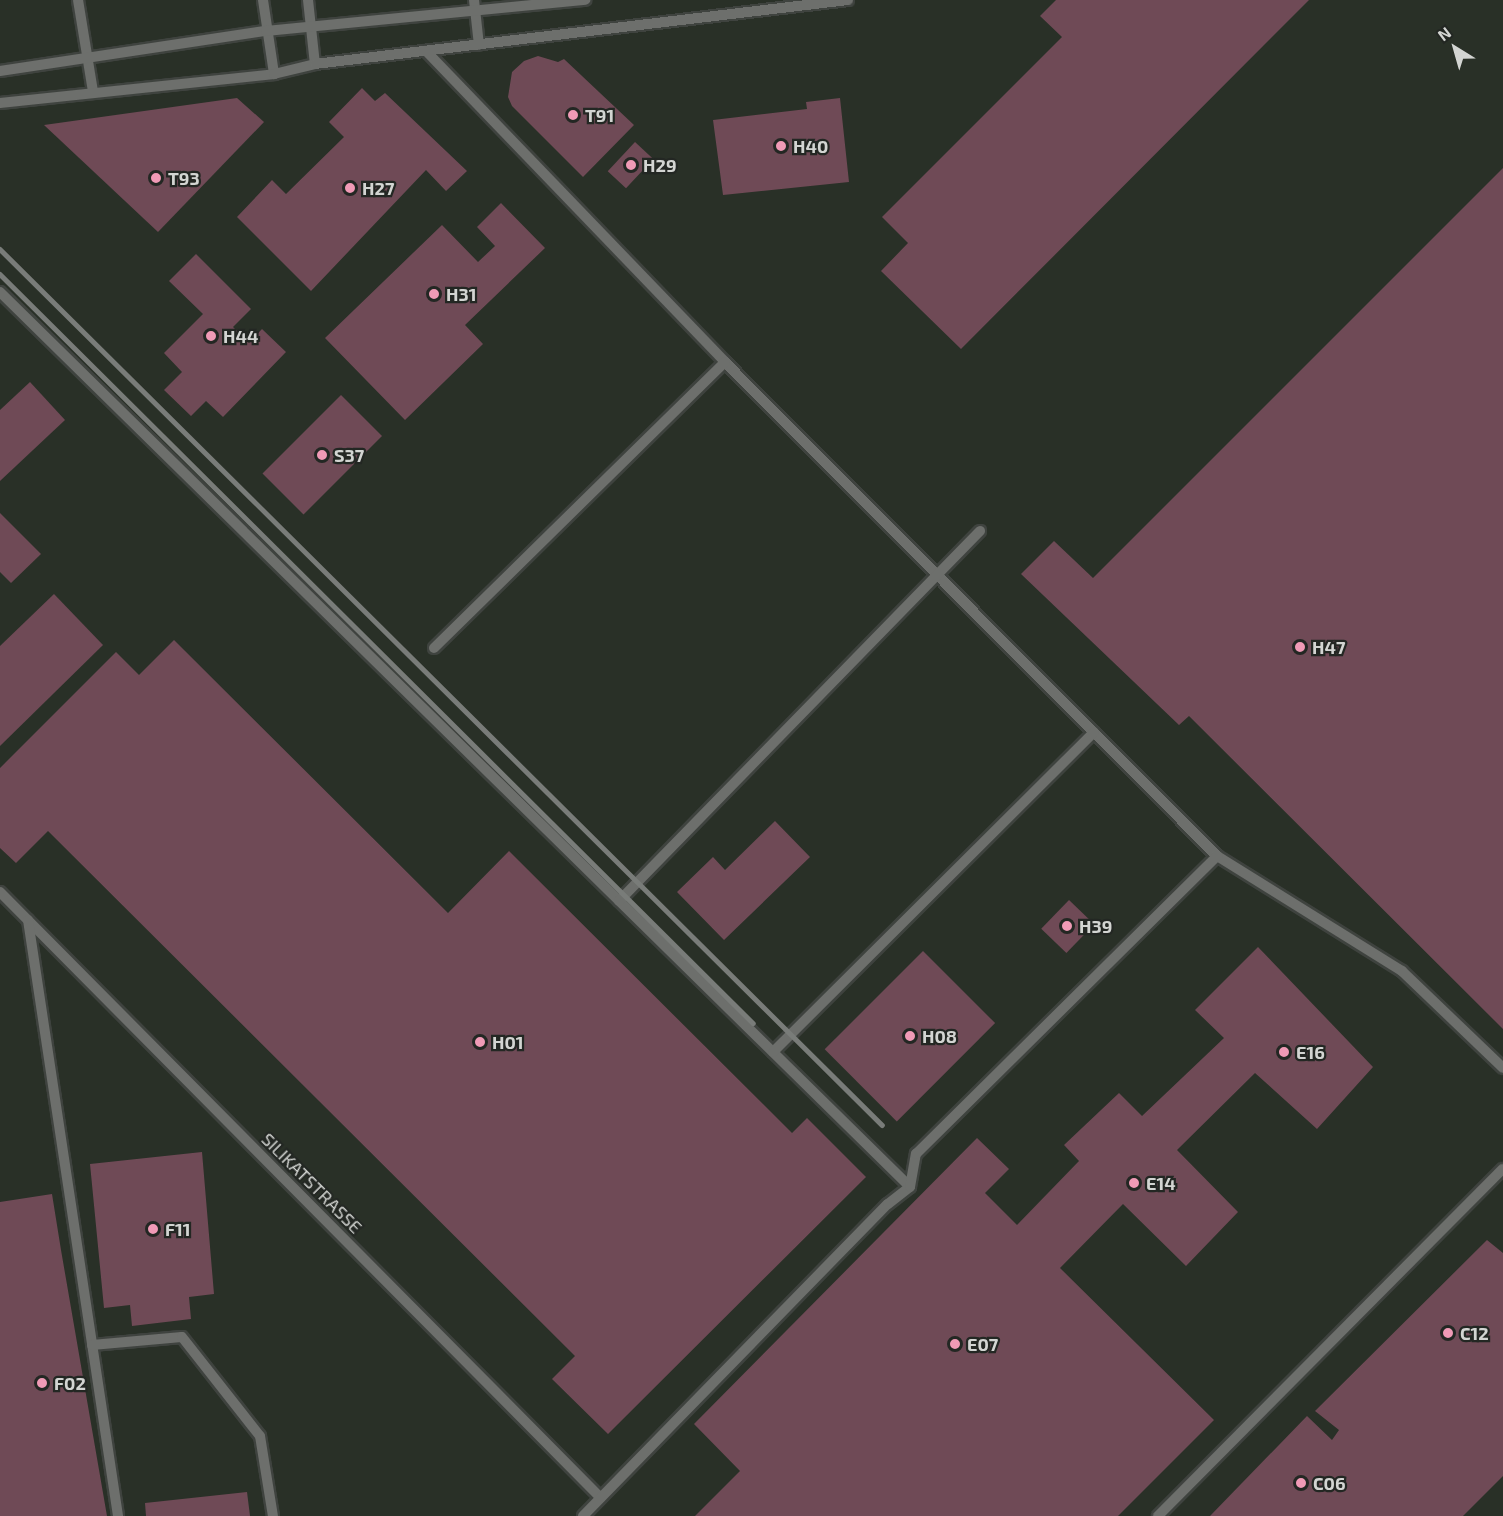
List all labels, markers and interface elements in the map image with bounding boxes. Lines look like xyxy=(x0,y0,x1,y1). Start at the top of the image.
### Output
north arrow xyxy=(1425,18,1485,78)
text: N xyxy=(1434,22,1454,44)
place label: T91 xyxy=(585,104,614,126)
marker: T91 xyxy=(566,108,580,122)
place label: H40 xyxy=(793,135,828,157)
marker: H40 xyxy=(774,139,788,153)
place label: H29 xyxy=(643,154,677,176)
marker: H29 xyxy=(624,158,638,172)
place label: T93 xyxy=(168,167,200,189)
marker: T93 xyxy=(149,171,163,185)
place label: H27 xyxy=(362,177,394,199)
marker: H27 xyxy=(343,181,357,195)
place label: H31 xyxy=(446,283,476,305)
marker: H31 xyxy=(427,287,441,301)
place label: H44 xyxy=(223,325,258,347)
marker: H44 xyxy=(204,329,218,343)
place label: S37 xyxy=(334,444,364,466)
marker: S37 xyxy=(315,448,329,462)
place label: H47 xyxy=(1312,636,1345,658)
marker: H47 xyxy=(1293,640,1307,654)
place label: H39 xyxy=(1079,915,1112,937)
marker: H39 xyxy=(1060,919,1074,933)
place label: H08 xyxy=(922,1025,957,1047)
marker: H08 xyxy=(903,1029,917,1043)
place label: H01 xyxy=(492,1031,524,1053)
marker: H01 xyxy=(473,1035,487,1049)
place label: E16 xyxy=(1296,1041,1325,1063)
marker: E16 xyxy=(1277,1045,1291,1059)
street label: SILIKATSTRASSE xyxy=(257,1128,367,1238)
place label: E14 xyxy=(1146,1172,1176,1194)
marker: E14 xyxy=(1127,1176,1141,1190)
place label: F11 xyxy=(165,1218,191,1240)
marker: F11 xyxy=(146,1222,160,1236)
place label: C12 xyxy=(1460,1322,1489,1344)
marker: C12 xyxy=(1441,1326,1455,1340)
place label: E07 xyxy=(967,1333,998,1355)
marker: E07 xyxy=(948,1337,962,1351)
place label: F02 xyxy=(54,1372,86,1394)
marker: F02 xyxy=(35,1376,49,1390)
place label: C06 xyxy=(1313,1472,1346,1494)
marker: C06 xyxy=(1294,1476,1308,1490)

